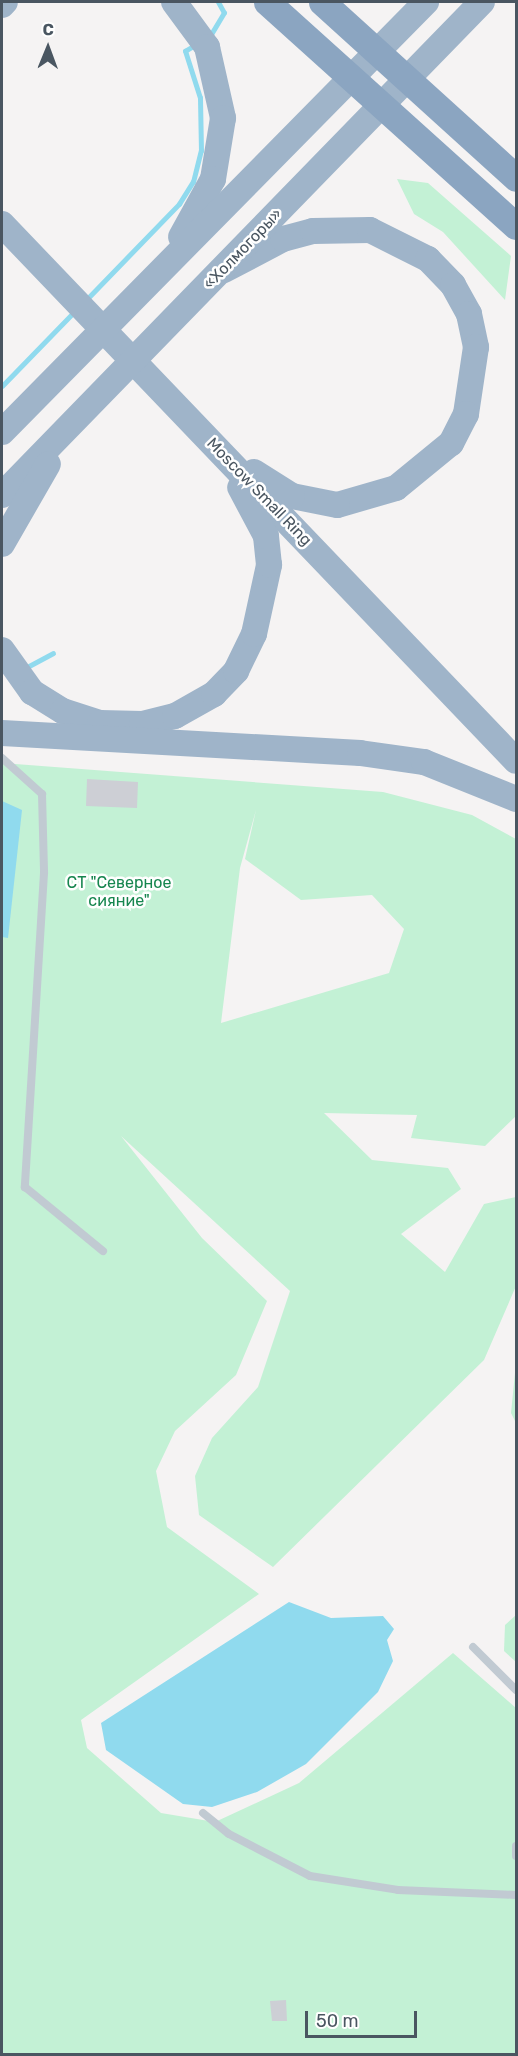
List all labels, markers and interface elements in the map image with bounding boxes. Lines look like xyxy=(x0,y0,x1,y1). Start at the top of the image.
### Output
north arrow xyxy=(18,18,78,78)
text: С xyxy=(43,20,54,39)
street label: «Холмогоры» xyxy=(200,205,286,293)
street label: Moscow Small Ring xyxy=(202,434,316,550)
park label: СТ "Северное сияние" xyxy=(67,873,171,911)
scale bar xyxy=(308,1999,420,2037)
text: 50 m xyxy=(316,2010,359,2032)

